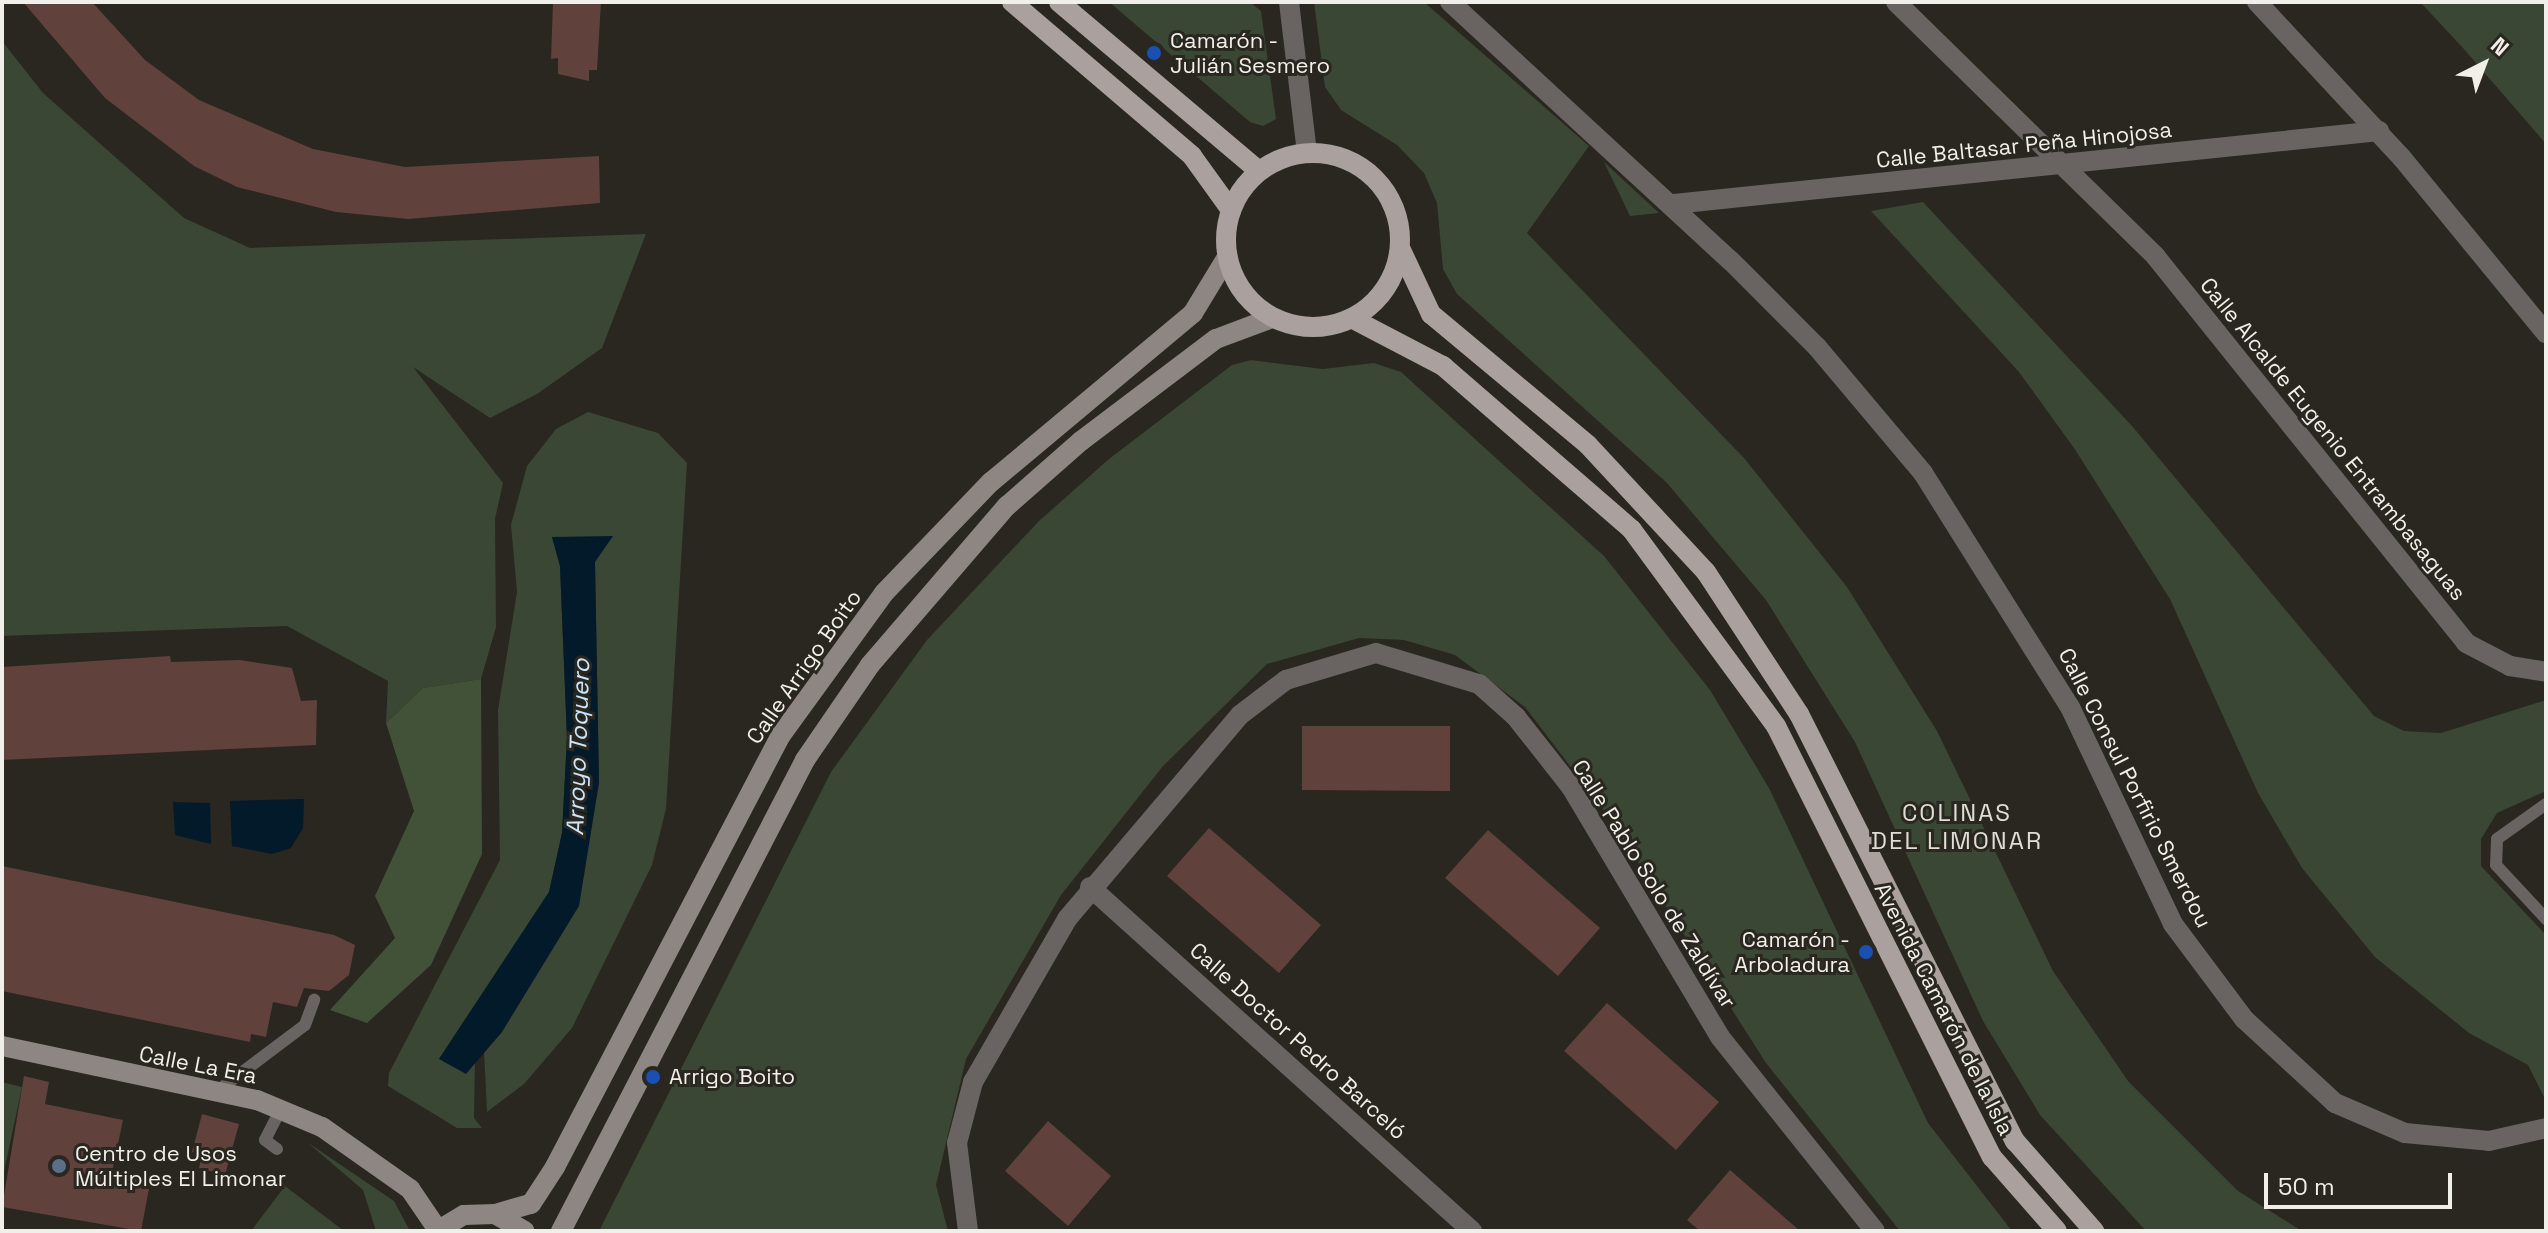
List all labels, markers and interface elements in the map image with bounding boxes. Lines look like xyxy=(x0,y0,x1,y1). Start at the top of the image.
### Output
north arrow xyxy=(2444,24,2524,104)
place label: Camarón - Julián Sesmero xyxy=(1170,27,1330,78)
text: N xyxy=(2485,31,2515,62)
marker: Camarón - Julián Sesmero xyxy=(1145,44,1163,62)
street label: Calle Baltasar Peña Hinojosa xyxy=(1875,116,2173,174)
street label: Calle Alcalde Eugenio Entrambasaguas xyxy=(2194,272,2472,606)
street label: Calle Arrigo Boito xyxy=(741,585,867,749)
street label: Calle Consul Porfirio Smerdou xyxy=(2053,644,2217,932)
water label: Arroyo Toquero xyxy=(561,658,595,836)
street label: Calle Pablo Solo de Zaldívar xyxy=(1567,755,1741,1013)
district label: COLINAS DEL LIMONAR xyxy=(1871,799,2043,855)
street label: Avenida Camarón de la Isla xyxy=(1869,878,2019,1140)
place label: Camarón - Arboladura xyxy=(1734,926,1850,978)
street label: Calle Doctor Pedro Barceló xyxy=(1184,937,1412,1145)
marker: Camarón - Arboladura xyxy=(1857,943,1875,961)
street label: Calle La Era xyxy=(137,1041,259,1089)
place label: Arrigo Boito xyxy=(669,1064,795,1090)
marker: Arrigo Boito xyxy=(644,1068,662,1086)
place label: Centro de Usos Múltiples El Limonar xyxy=(75,1140,286,1192)
marker: Centro de Usos Múltiples El Limonar xyxy=(50,1157,68,1175)
scale bar xyxy=(2268,1157,2456,1207)
text: 50 m xyxy=(2278,1171,2335,1202)

